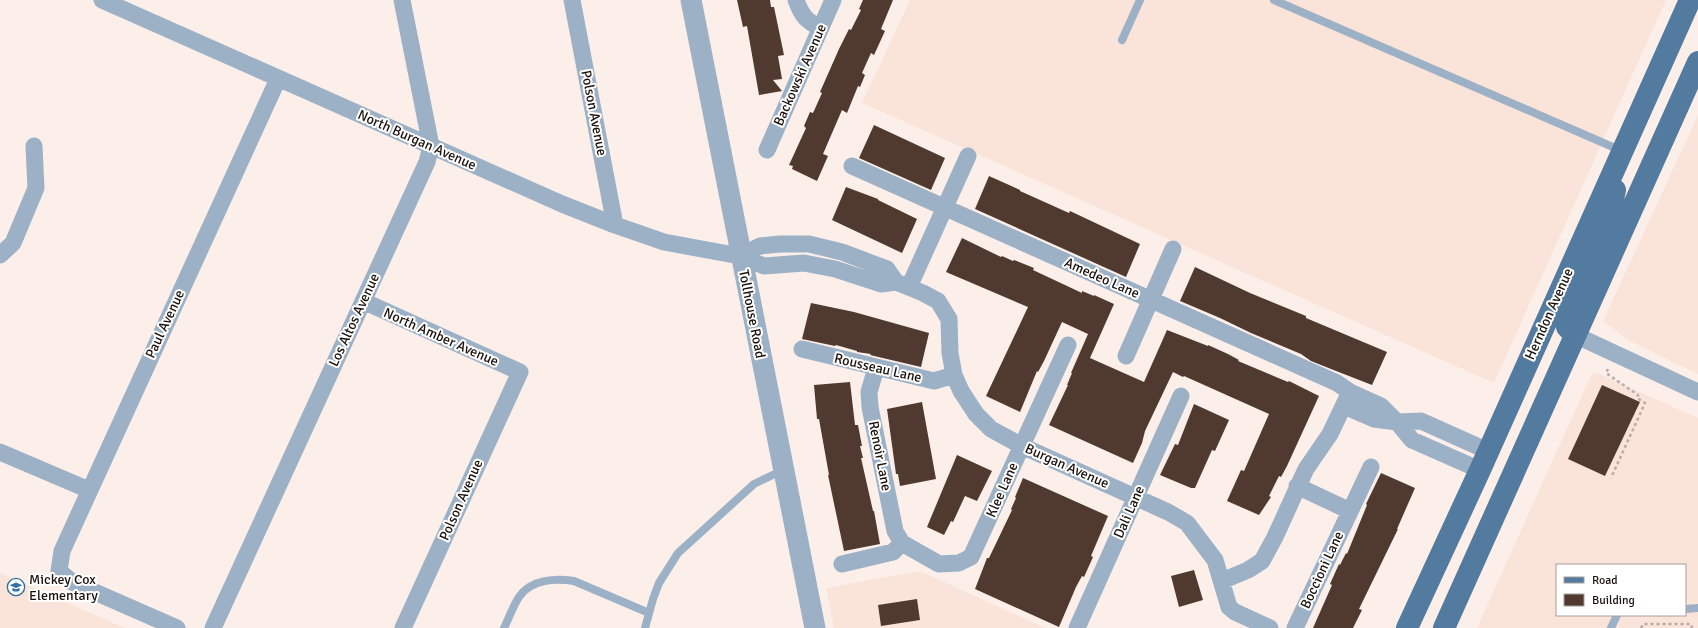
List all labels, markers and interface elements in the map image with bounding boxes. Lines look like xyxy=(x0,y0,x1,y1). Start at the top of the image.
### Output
street label: Backowski Avenue xyxy=(770,21,830,129)
street label: Polson Avenue xyxy=(577,69,611,157)
street label: North Burgan Avenue xyxy=(355,106,479,174)
street label: Amedeo Lane xyxy=(1062,254,1142,302)
street label: Herndon Avenue xyxy=(1521,266,1577,362)
street label: Tollhouse Road xyxy=(735,268,769,360)
street label: Los Altos Avenue xyxy=(325,271,383,369)
street label: Paul Avenue xyxy=(142,287,188,361)
street label: North Amber Avenue xyxy=(381,304,501,370)
street label: Rousseau Lane xyxy=(833,350,923,386)
street label: Renoir Lane xyxy=(865,419,895,493)
street label: Burgan Avenue xyxy=(1022,440,1112,492)
street label: Polson Avenue xyxy=(436,457,486,543)
street label: Klee Lane xyxy=(982,460,1022,520)
street label: Dali Lane xyxy=(1110,483,1148,541)
street label: Boccioni Lane xyxy=(1297,529,1347,611)
legend xyxy=(1556,564,1686,616)
place label: Mickey Cox Elementary xyxy=(29,571,98,604)
text: Road xyxy=(1592,573,1618,588)
school or university icon: Mickey Cox Elementary xyxy=(6,577,26,597)
text: Building xyxy=(1592,593,1635,608)

